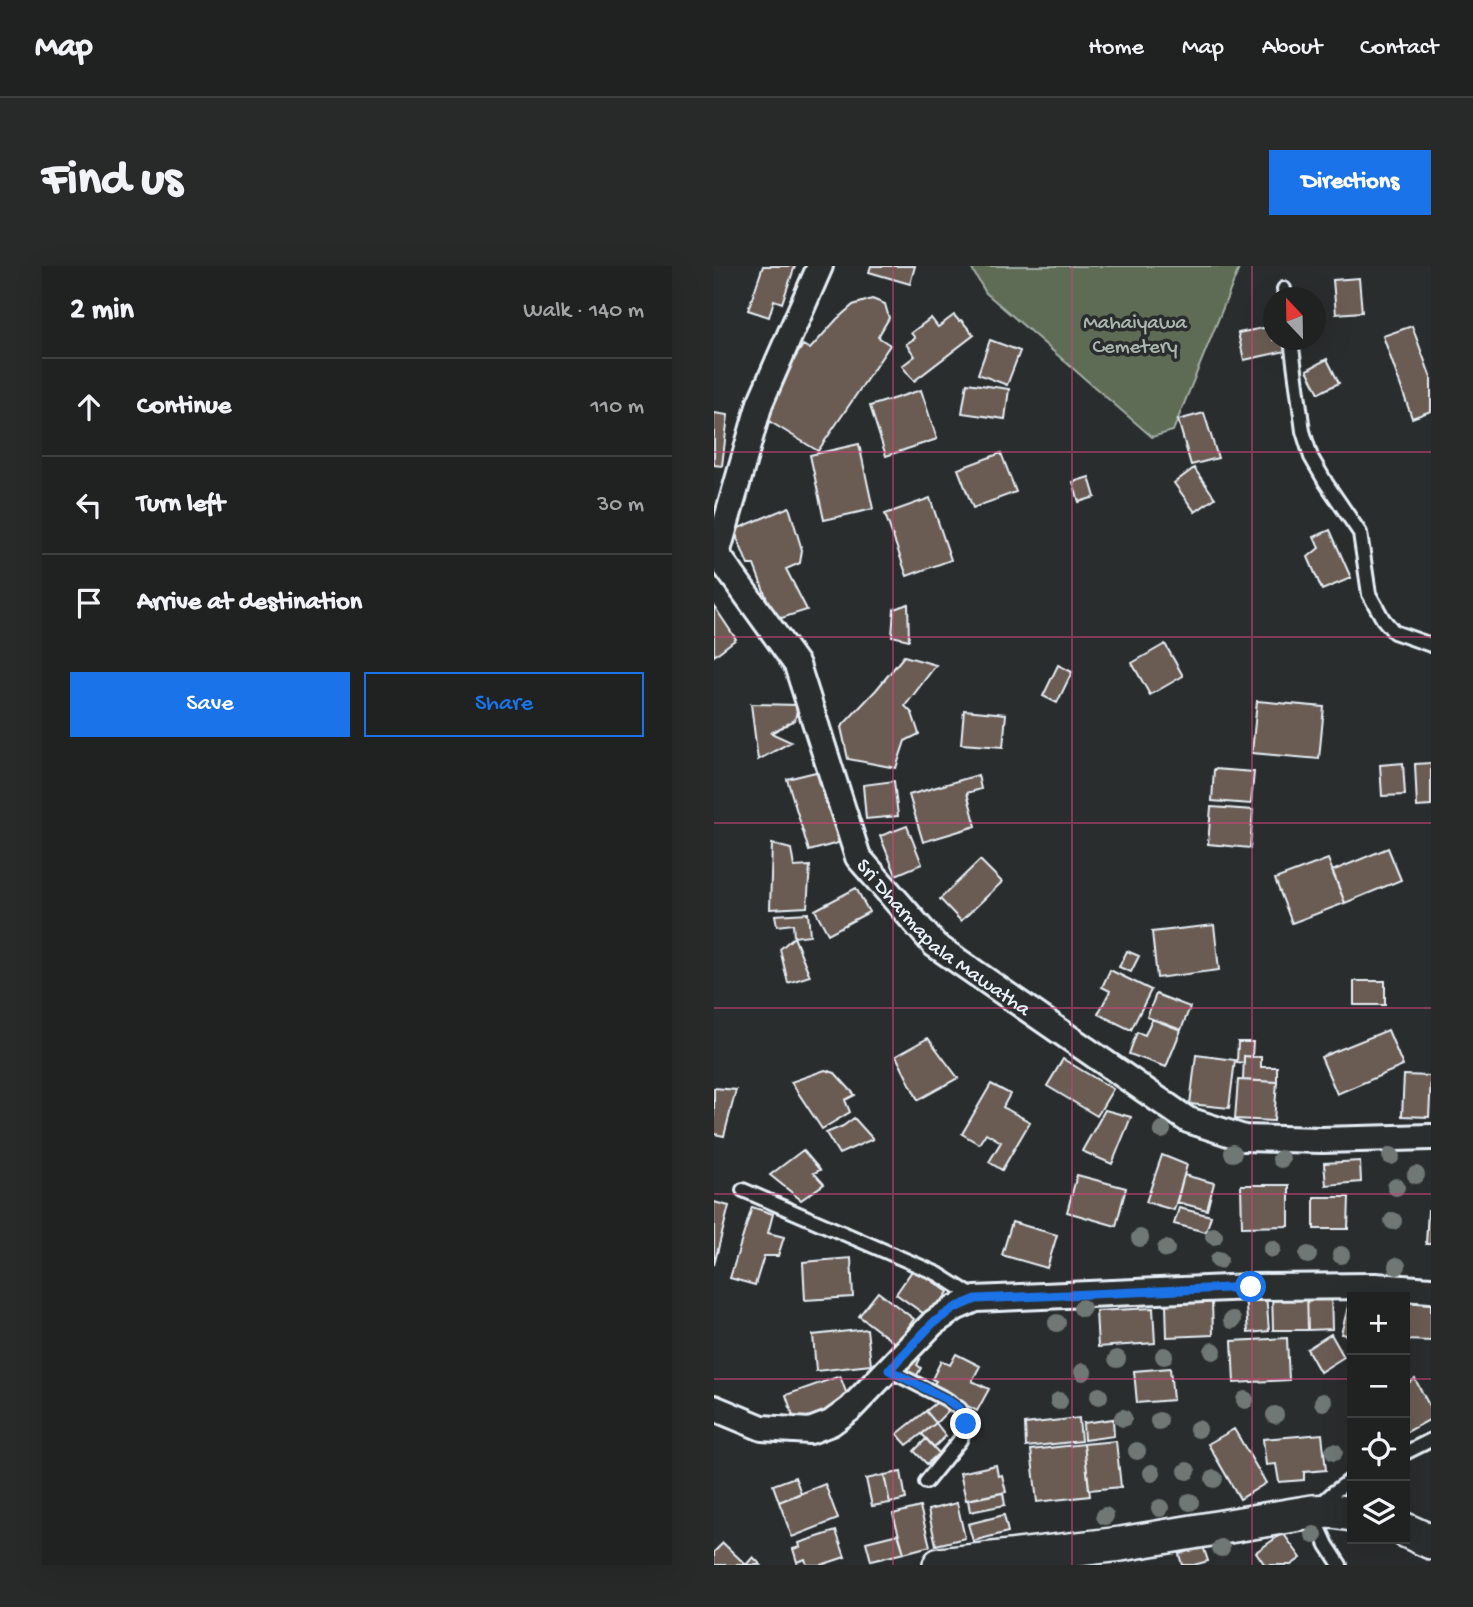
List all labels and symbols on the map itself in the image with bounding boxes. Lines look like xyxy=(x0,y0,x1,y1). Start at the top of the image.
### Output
north arrow xyxy=(1263,287,1326,350)
park label: Mahaiyawa Cemetery xyxy=(1083,312,1188,361)
street label: Sri Dharmapala Mawatha xyxy=(849,855,1035,1024)
route start xyxy=(1235,1271,1266,1302)
route end xyxy=(950,1408,981,1439)

